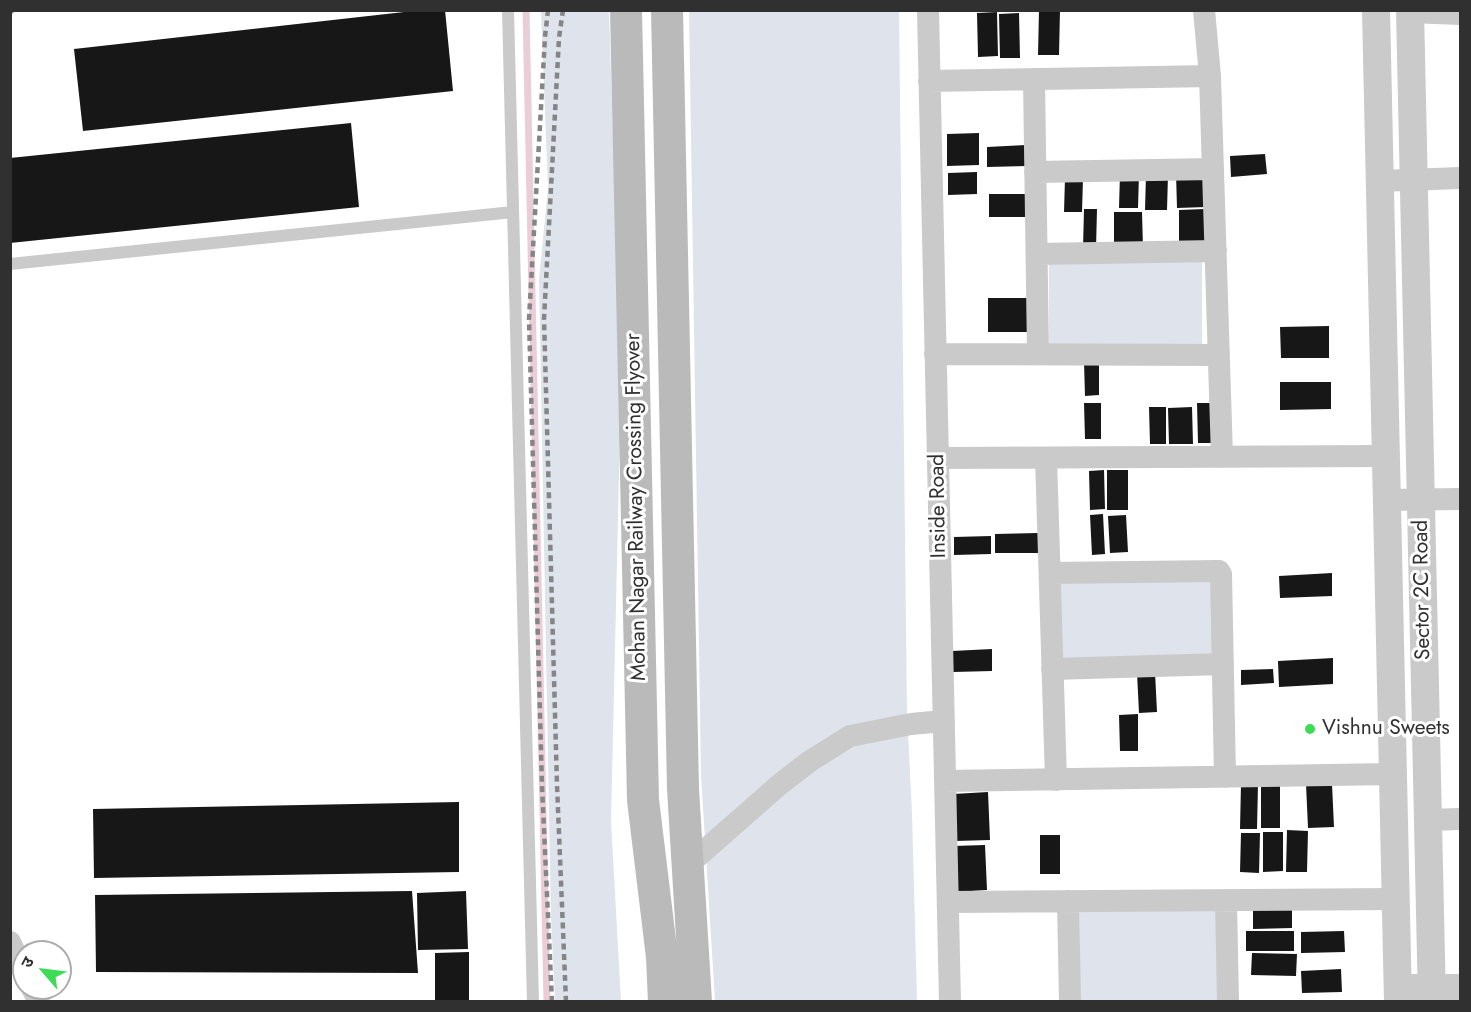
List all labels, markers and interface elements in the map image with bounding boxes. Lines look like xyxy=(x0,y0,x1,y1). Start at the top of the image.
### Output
street label: Mohan Nagar Railway Crossing Flyover xyxy=(621,333,653,681)
street label: Inside Road xyxy=(925,454,953,558)
street label: Sector 2C Road xyxy=(1409,520,1437,660)
place label: Vishnu Sweets xyxy=(1322,716,1450,742)
marker: Vishnu Sweets xyxy=(1303,722,1317,736)
north arrow xyxy=(12,940,72,1000)
text: उ xyxy=(15,953,40,972)

